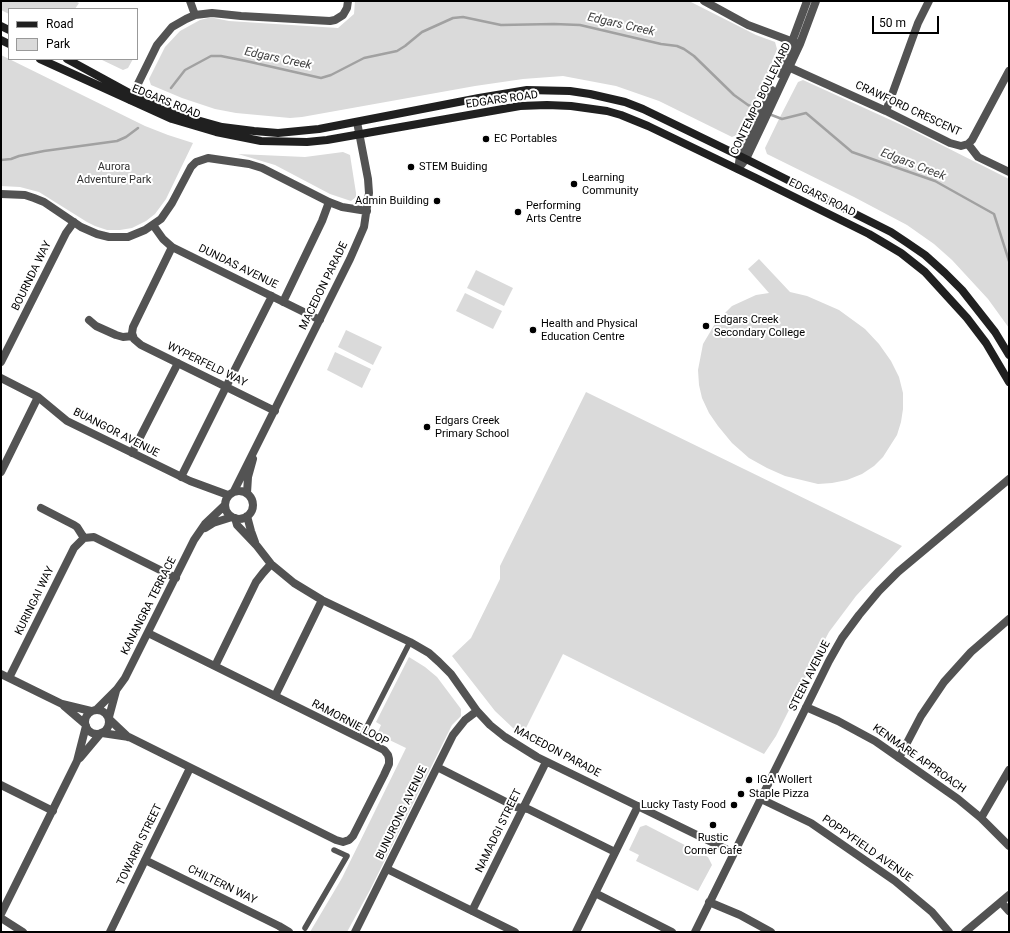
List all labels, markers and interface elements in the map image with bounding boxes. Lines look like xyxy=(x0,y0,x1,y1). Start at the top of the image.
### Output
legend xyxy=(8,8,138,60)
scale bar xyxy=(874,8,941,34)
water label: Edgars Creek xyxy=(586,10,656,40)
text: 50 m xyxy=(879,16,906,30)
text: Road xyxy=(46,17,74,31)
text: Park xyxy=(46,37,70,51)
street label: CONTEMPO BOULEVARD xyxy=(728,41,794,157)
water label: Edgars Creek xyxy=(243,45,313,73)
street label: CRAWFORD CRESCENT xyxy=(853,79,963,139)
street label: EDGARS ROAD xyxy=(130,82,202,122)
street label: EDGARS ROAD xyxy=(465,88,539,112)
place label: EC Portables xyxy=(494,132,557,146)
marker: EC Portables xyxy=(481,134,491,144)
water label: Edgars Creek xyxy=(878,146,948,184)
park label: Aurora Adventure Park xyxy=(77,160,151,186)
place label: STEM Buiding xyxy=(419,160,487,174)
marker: STEM Buiding xyxy=(406,162,416,172)
place label: Learning Community xyxy=(582,171,638,197)
street label: EDGARS ROAD xyxy=(786,176,858,220)
marker: Learning Community xyxy=(569,179,579,189)
place label: Admin Building xyxy=(355,194,429,208)
marker: Admin Building xyxy=(432,196,442,206)
place label: Performing Arts Centre xyxy=(526,199,581,225)
marker: Performing Arts Centre xyxy=(513,207,523,217)
street label: BOURNDA WAY xyxy=(9,239,55,313)
street label: MACEDON PARADE xyxy=(297,240,351,332)
street label: DUNDAS AVENUE xyxy=(196,242,280,292)
place label: Edgars Creek Secondary College xyxy=(714,313,805,339)
place label: Health and Physical Education Centre xyxy=(541,317,638,343)
marker: Edgars Creek Secondary College xyxy=(701,321,711,331)
marker: Health and Physical Education Centre xyxy=(528,325,538,335)
street label: WYPERFELD WAY xyxy=(165,340,249,390)
street label: BUANGOR AVENUE xyxy=(71,406,161,460)
place label: Edgars Creek Primary School xyxy=(435,414,509,440)
marker: Edgars Creek Primary School xyxy=(422,422,432,432)
street label: KANANGRA TERRACE xyxy=(119,555,179,657)
street label: KURINGAI WAY xyxy=(13,564,57,638)
street label: STEEN AVENUE xyxy=(787,639,833,713)
street label: RAMORNIE LOOP xyxy=(309,697,391,749)
street label: KENMARE APPROACH xyxy=(870,722,968,796)
street label: MACEDON PARADE xyxy=(511,724,603,780)
street label: BUNURONG AVENUE xyxy=(374,764,430,862)
place label: IGA Wollert xyxy=(757,773,812,787)
marker: IGA Wollert xyxy=(744,775,754,785)
street label: NAMADGI STREET xyxy=(473,787,525,875)
place label: Staple Pizza xyxy=(749,787,809,801)
marker: Staple Pizza xyxy=(736,789,746,799)
place label: Lucky Tasty Food xyxy=(641,798,726,812)
marker: Lucky Tasty Food xyxy=(729,800,739,810)
street label: TOWARRI STREET xyxy=(115,802,165,888)
street label: POPPYFIELD AVENUE xyxy=(819,813,915,885)
marker: Rustic Corner Cafe xyxy=(708,820,718,830)
place label: Rustic Corner Cafe xyxy=(684,831,742,857)
street label: CHILTERN WAY xyxy=(185,863,259,907)

